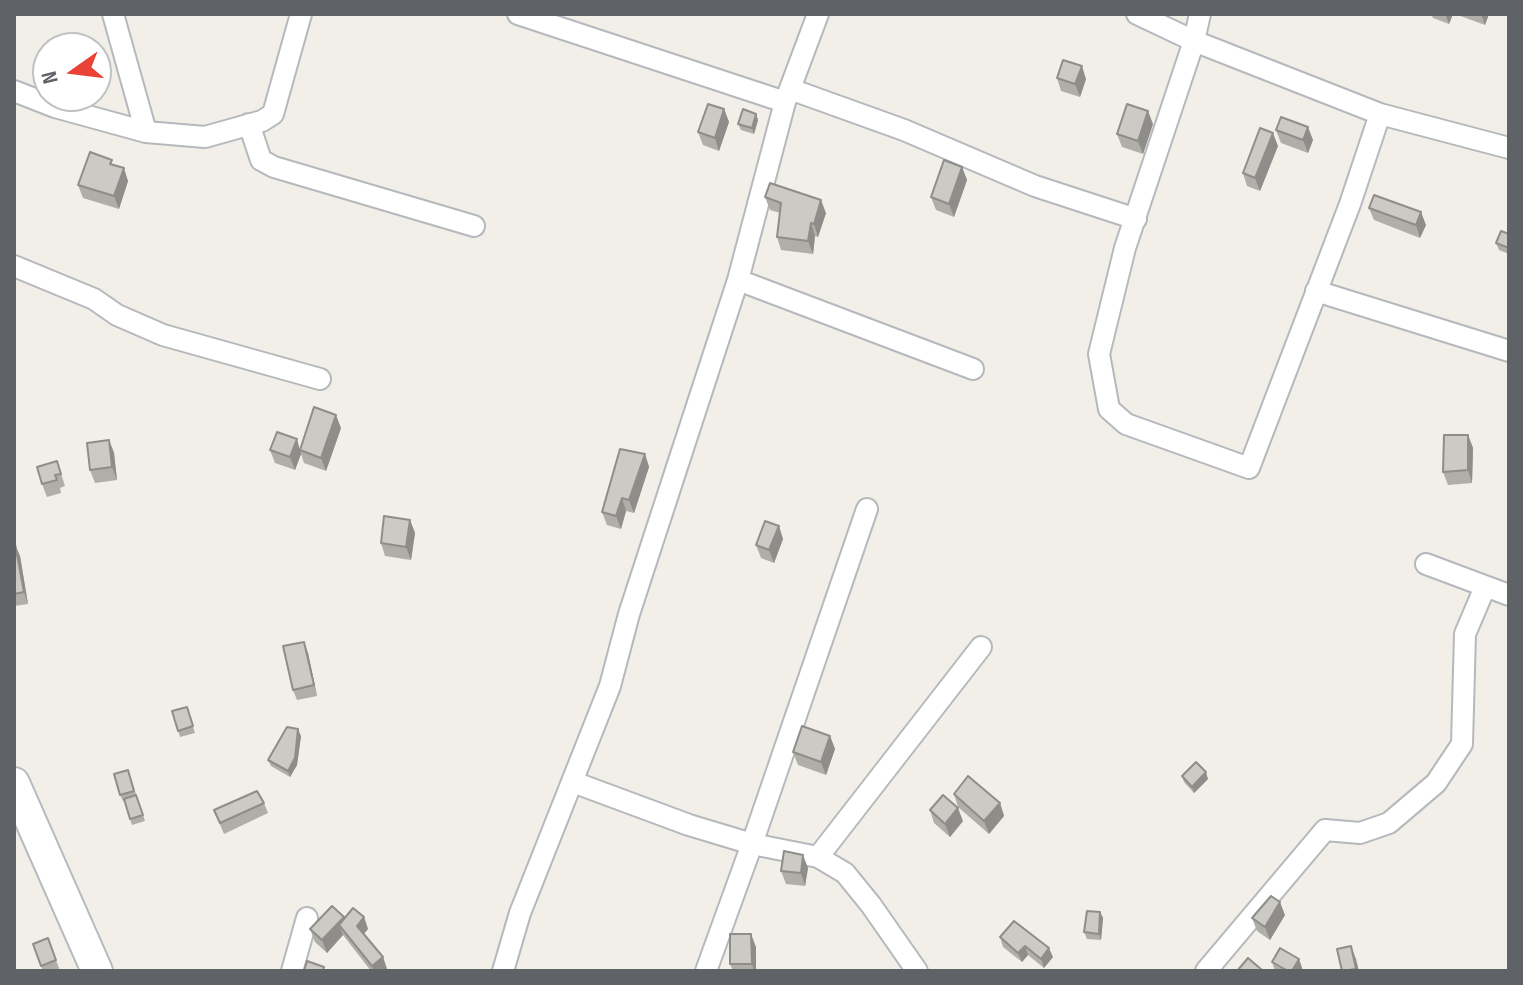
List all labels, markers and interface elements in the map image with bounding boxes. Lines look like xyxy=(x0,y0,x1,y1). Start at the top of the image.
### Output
north arrow xyxy=(32,32,112,112)
text: N xyxy=(36,68,65,86)

